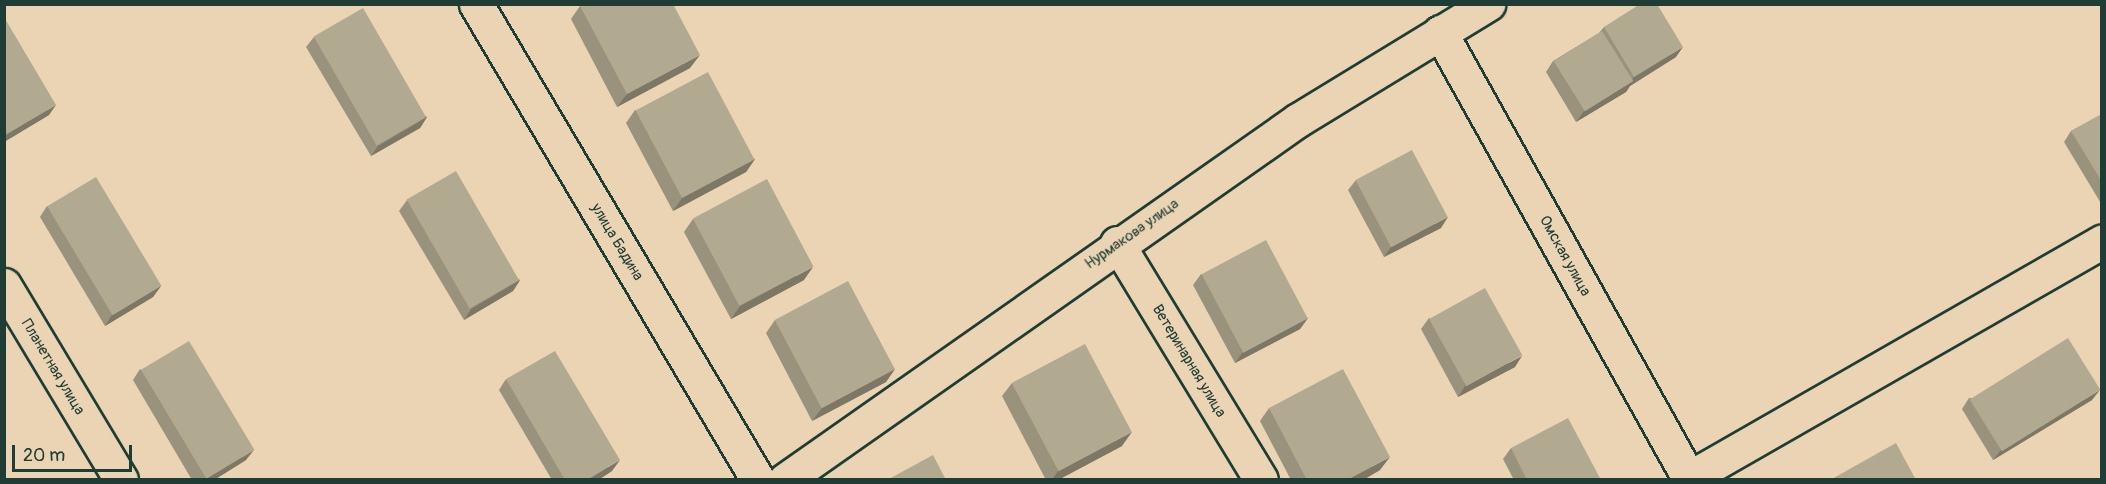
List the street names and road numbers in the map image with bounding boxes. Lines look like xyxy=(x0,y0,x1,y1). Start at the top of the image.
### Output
street label: Нурмакова улица xyxy=(1082,195,1182,273)
street label: улица Бадина xyxy=(587,200,647,284)
street label: Омская улица xyxy=(1535,213,1595,299)
street label: Ветеринарная улица xyxy=(1148,301,1230,421)
street label: Планетная улица xyxy=(17,316,89,418)

